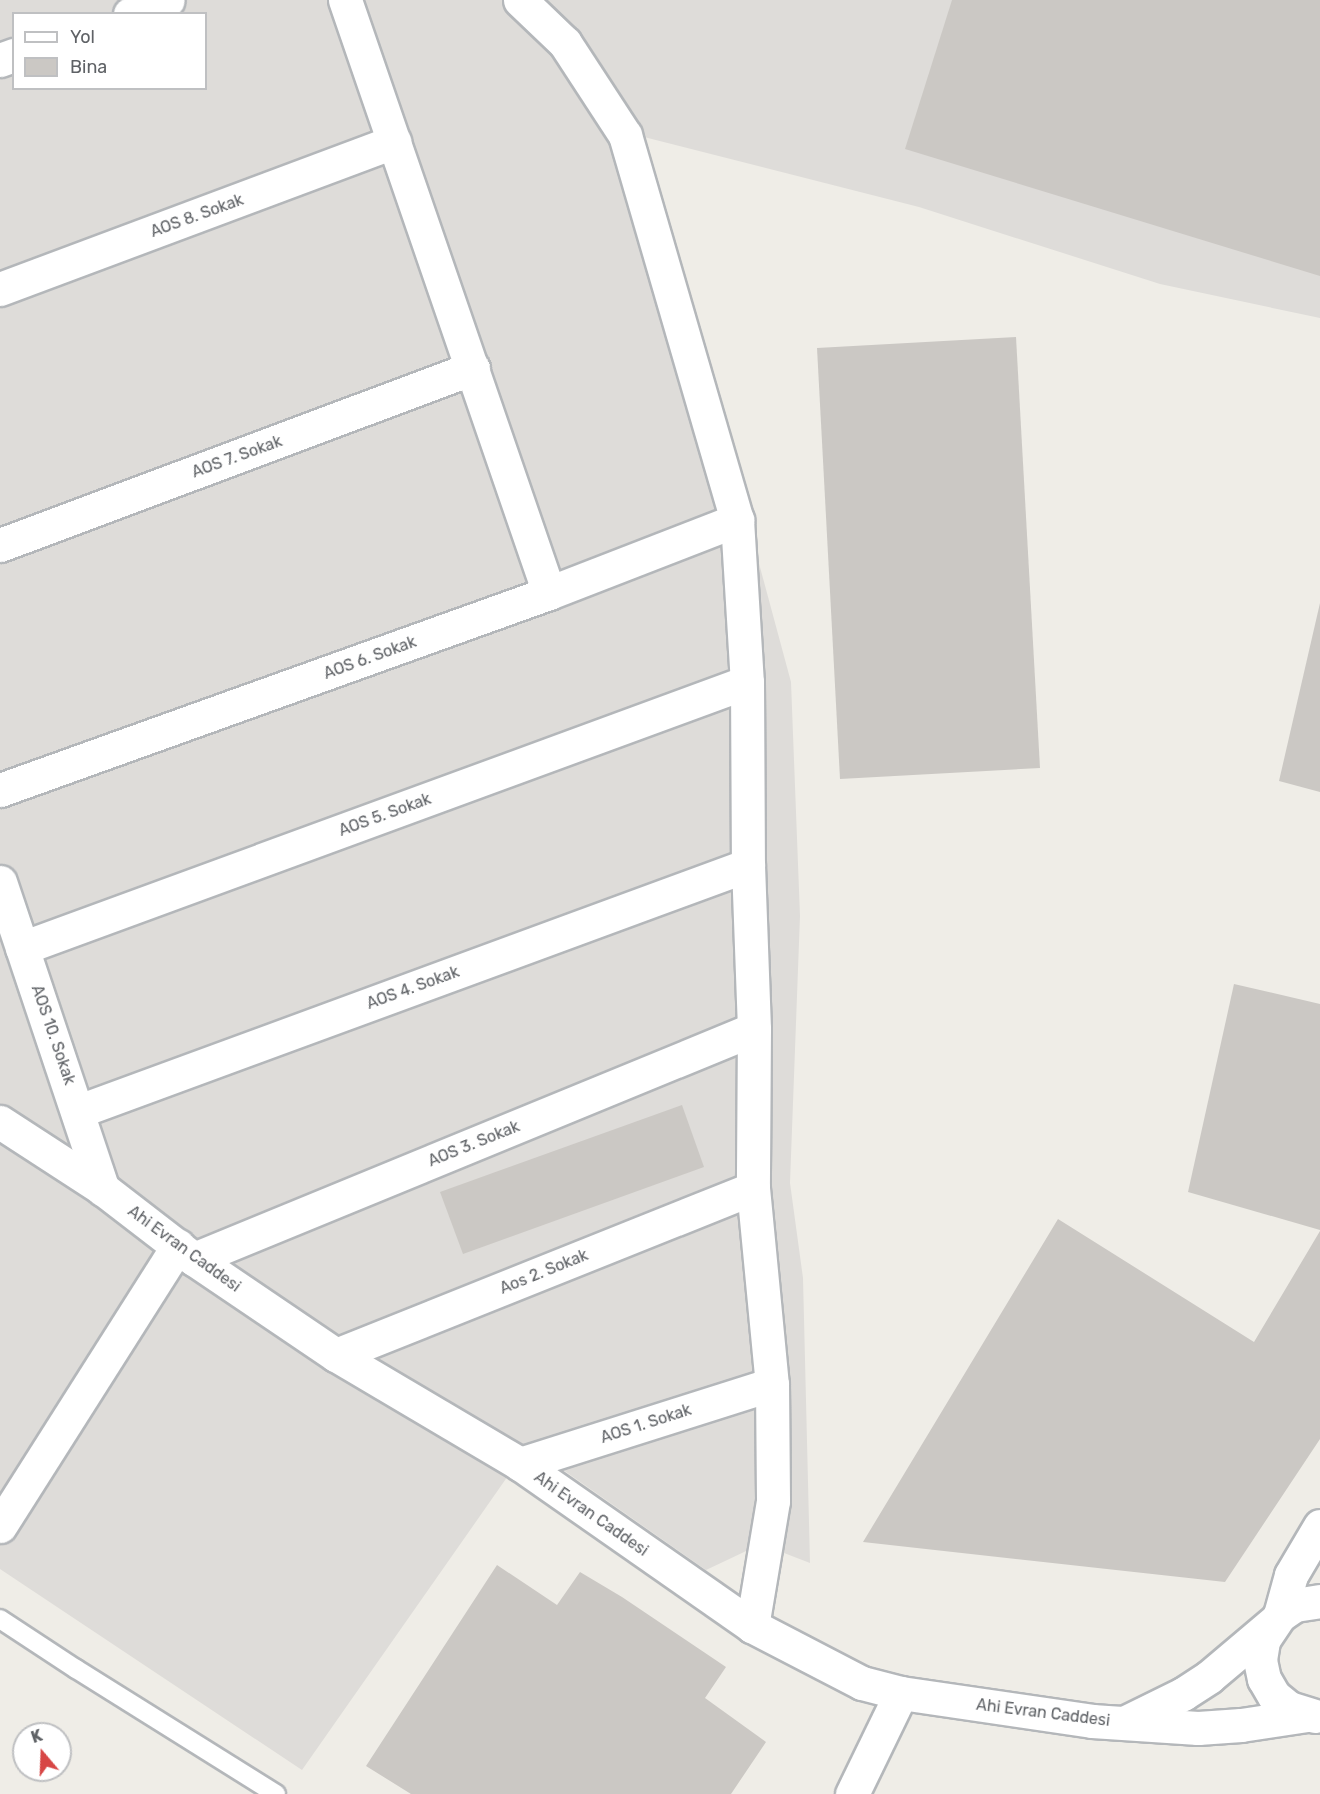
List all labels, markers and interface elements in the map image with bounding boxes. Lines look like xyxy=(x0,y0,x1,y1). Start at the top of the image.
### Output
legend xyxy=(12,12,207,90)
text: Yol xyxy=(70,26,95,48)
text: Bina xyxy=(70,56,107,78)
street label: AOS 8. Sokak xyxy=(148,190,246,242)
street label: AOS 7. Sokak xyxy=(189,432,285,482)
street label: AOS 6. Sokak xyxy=(321,632,419,684)
street label: AOS 5. Sokak xyxy=(336,789,434,841)
street label: AOS 4. Sokak xyxy=(364,962,462,1014)
street label: AOS 10. Sokak xyxy=(27,983,79,1087)
street label: AOS 3. Sokak xyxy=(425,1117,523,1171)
street label: Ahi Evran Caddesi xyxy=(124,1202,244,1296)
street label: Aos 2. Sokak xyxy=(497,1246,591,1298)
street label: AOS 1. Sokak xyxy=(598,1400,694,1448)
street label: Ahi Evran Caddesi xyxy=(530,1468,652,1560)
street label: Ahi Evran Caddesi xyxy=(975,1695,1111,1731)
north arrow xyxy=(12,1722,72,1782)
text: K xyxy=(29,1726,45,1747)

